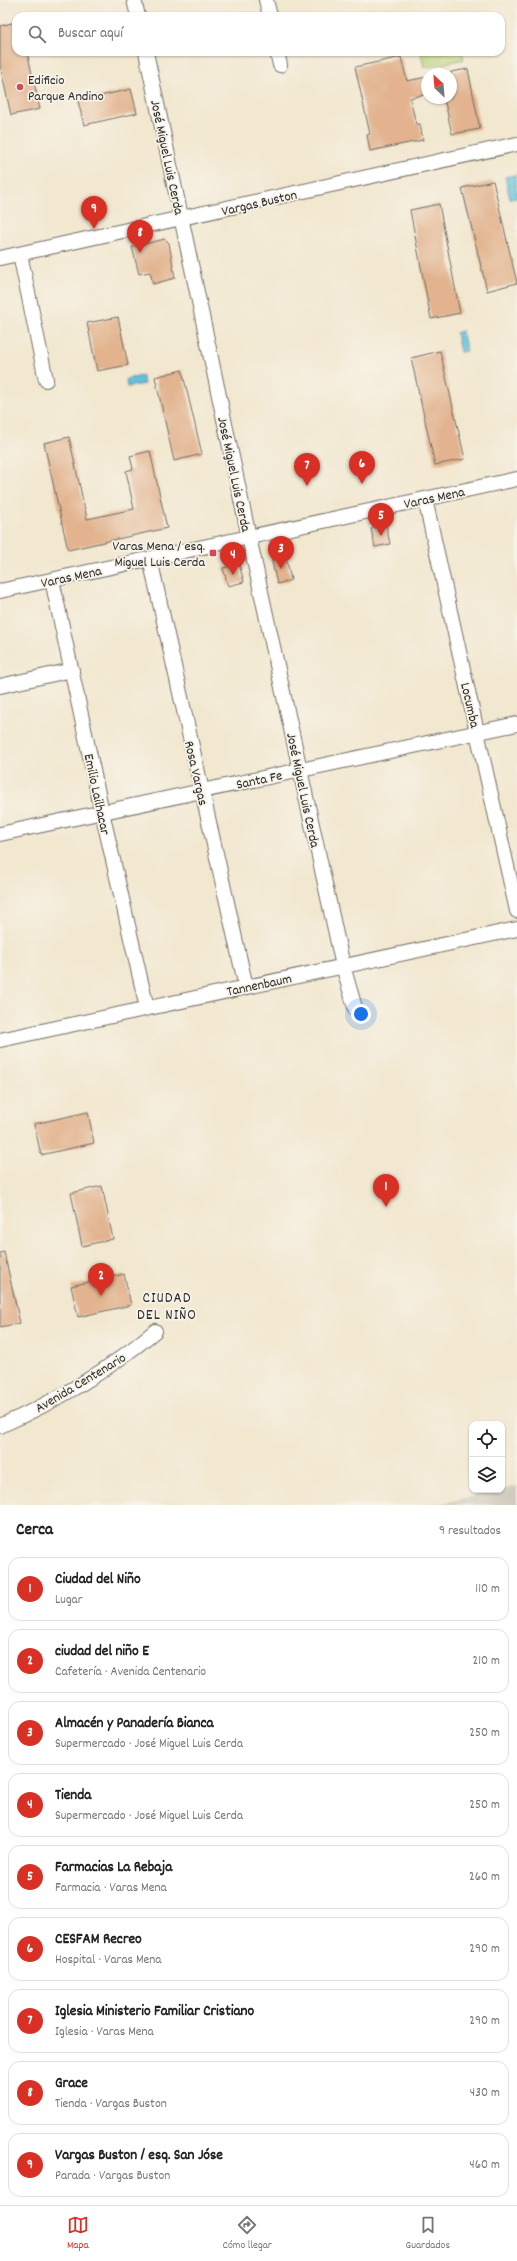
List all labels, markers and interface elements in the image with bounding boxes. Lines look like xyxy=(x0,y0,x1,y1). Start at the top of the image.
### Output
search box xyxy=(12,12,505,56)
icon: search xyxy=(26,23,48,45)
text: Buscar aquí xyxy=(58,23,123,45)
north arrow xyxy=(421,68,457,104)
place label: Edificio Parque Andino xyxy=(28,71,104,107)
marker: Edificio Parque Andino xyxy=(15,82,25,92)
street label: José Miguel Luis Cerda xyxy=(144,98,188,217)
street label: Vargas Buston xyxy=(220,186,299,222)
pin: 9 xyxy=(81,196,107,229)
pin: 8 xyxy=(127,220,153,253)
street label: José Miguel Luis Cerda xyxy=(211,415,255,534)
pin: 6 xyxy=(349,451,375,484)
pin: 7 xyxy=(294,453,320,486)
street label: Varas Mena xyxy=(402,483,467,515)
pin: 5 xyxy=(368,503,394,536)
pin: 3 xyxy=(268,536,294,569)
place label: Varas Mena / esq. Miguel Luis Cerda xyxy=(112,537,205,573)
pin: 4 xyxy=(220,542,246,575)
marker: Varas Mena / esq. Miguel Luis Cerda xyxy=(208,548,218,558)
street label: Varas Mena xyxy=(39,562,104,594)
street label: Locumba xyxy=(454,681,484,730)
street label: José Miguel Luis Cerda xyxy=(280,731,324,850)
street label: Rosa Vargas xyxy=(178,739,212,808)
street label: Emilio Lailhacar xyxy=(78,752,115,838)
street label: Santa Fe xyxy=(235,766,284,796)
street label: Tannenbaum xyxy=(225,969,294,1003)
your location xyxy=(351,1004,371,1024)
pin: 1 xyxy=(373,1174,399,1207)
pin: 2 xyxy=(88,1263,114,1296)
district label: CIUDAD DEL NIÑO xyxy=(137,1288,197,1327)
street label: Avenida Centenario xyxy=(32,1349,130,1419)
map controls xyxy=(469,1421,505,1493)
button: locate xyxy=(469,1421,505,1457)
button: layers xyxy=(469,1457,505,1493)
text: Cerca xyxy=(16,1519,53,1543)
text: 9 resultados xyxy=(439,1522,501,1541)
text: Ciudad del Niño xyxy=(55,1569,141,1591)
text: 1 xyxy=(29,1580,31,1599)
text: 110 m xyxy=(475,1580,500,1599)
text: Lugar xyxy=(55,1591,83,1610)
text: ciudad del niño E xyxy=(55,1641,149,1663)
text: 2 xyxy=(27,1652,33,1671)
text: 210 m xyxy=(472,1652,500,1671)
text: Cafetería · Avenida Centenario xyxy=(55,1663,206,1682)
text: Almacén y Panadería Bianca xyxy=(55,1713,214,1735)
text: 3 xyxy=(27,1724,33,1743)
text: 250 m xyxy=(469,1724,500,1743)
text: Supermercado · José Miguel Luis Cerda xyxy=(55,1735,243,1754)
text: Tienda xyxy=(55,1785,91,1807)
text: 4 xyxy=(27,1796,33,1815)
text: 250 m xyxy=(469,1796,500,1815)
text: Supermercado · José Miguel Luis Cerda xyxy=(55,1807,243,1826)
text: Farmacias La Rebaja xyxy=(55,1857,172,1879)
text: 5 xyxy=(27,1868,33,1887)
text: 260 m xyxy=(469,1868,500,1887)
text: Farmacia · Varas Mena xyxy=(55,1879,167,1898)
text: CESFAM Recreo xyxy=(55,1929,142,1951)
text: 6 xyxy=(27,1940,33,1959)
text: 290 m xyxy=(469,1940,500,1959)
text: Hospital · Varas Mena xyxy=(55,1951,161,1970)
text: Iglesia Ministerio Familiar Cristiano xyxy=(55,2001,254,2023)
text: 7 xyxy=(28,2012,32,2031)
text: 290 m xyxy=(469,2012,500,2031)
text: Iglesia · Varas Mena xyxy=(55,2023,154,2042)
text: Grace xyxy=(55,2073,88,2095)
text: 8 xyxy=(27,2084,33,2103)
text: 430 m xyxy=(470,2084,500,2103)
text: Tienda · Vargas Buston xyxy=(55,2095,167,2114)
text: Vargas Buston / esq. San Jóse xyxy=(55,2145,223,2167)
text: 9 xyxy=(27,2156,33,2175)
text: 460 m xyxy=(469,2156,500,2175)
text: Parada · Vargas Buston xyxy=(55,2167,170,2186)
tab: Mapa xyxy=(67,2214,89,2254)
tab: Cómo llegar xyxy=(223,2214,272,2254)
tab: Guardados xyxy=(406,2214,450,2254)

